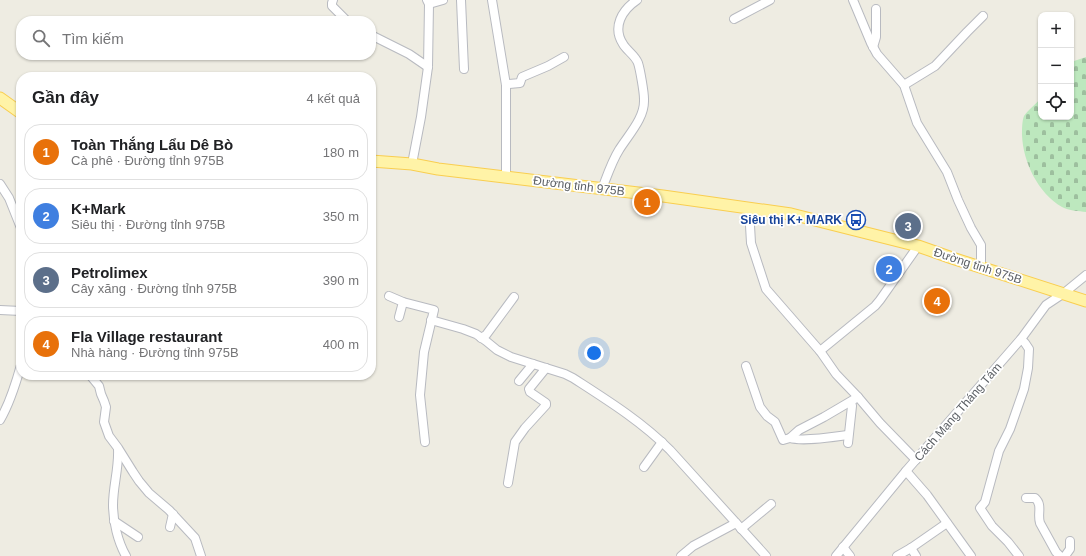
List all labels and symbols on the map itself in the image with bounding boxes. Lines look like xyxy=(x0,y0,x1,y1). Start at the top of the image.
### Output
street label: Đường tỉnh 975B xyxy=(533,173,625,199)
pin: 1 xyxy=(634,187,660,217)
bus stop icon: Siêu thị K+ MARK xyxy=(845,209,867,231)
pin: 3 xyxy=(895,211,921,241)
place label: Siêu thị K+ MARK xyxy=(740,213,842,227)
street label: Đường tỉnh 975B xyxy=(932,245,1024,287)
pin: 2 xyxy=(876,254,902,284)
pin: 4 xyxy=(924,286,950,316)
your location xyxy=(584,343,604,363)
street label: Cách Mạng Tháng Tám xyxy=(912,360,1004,464)

